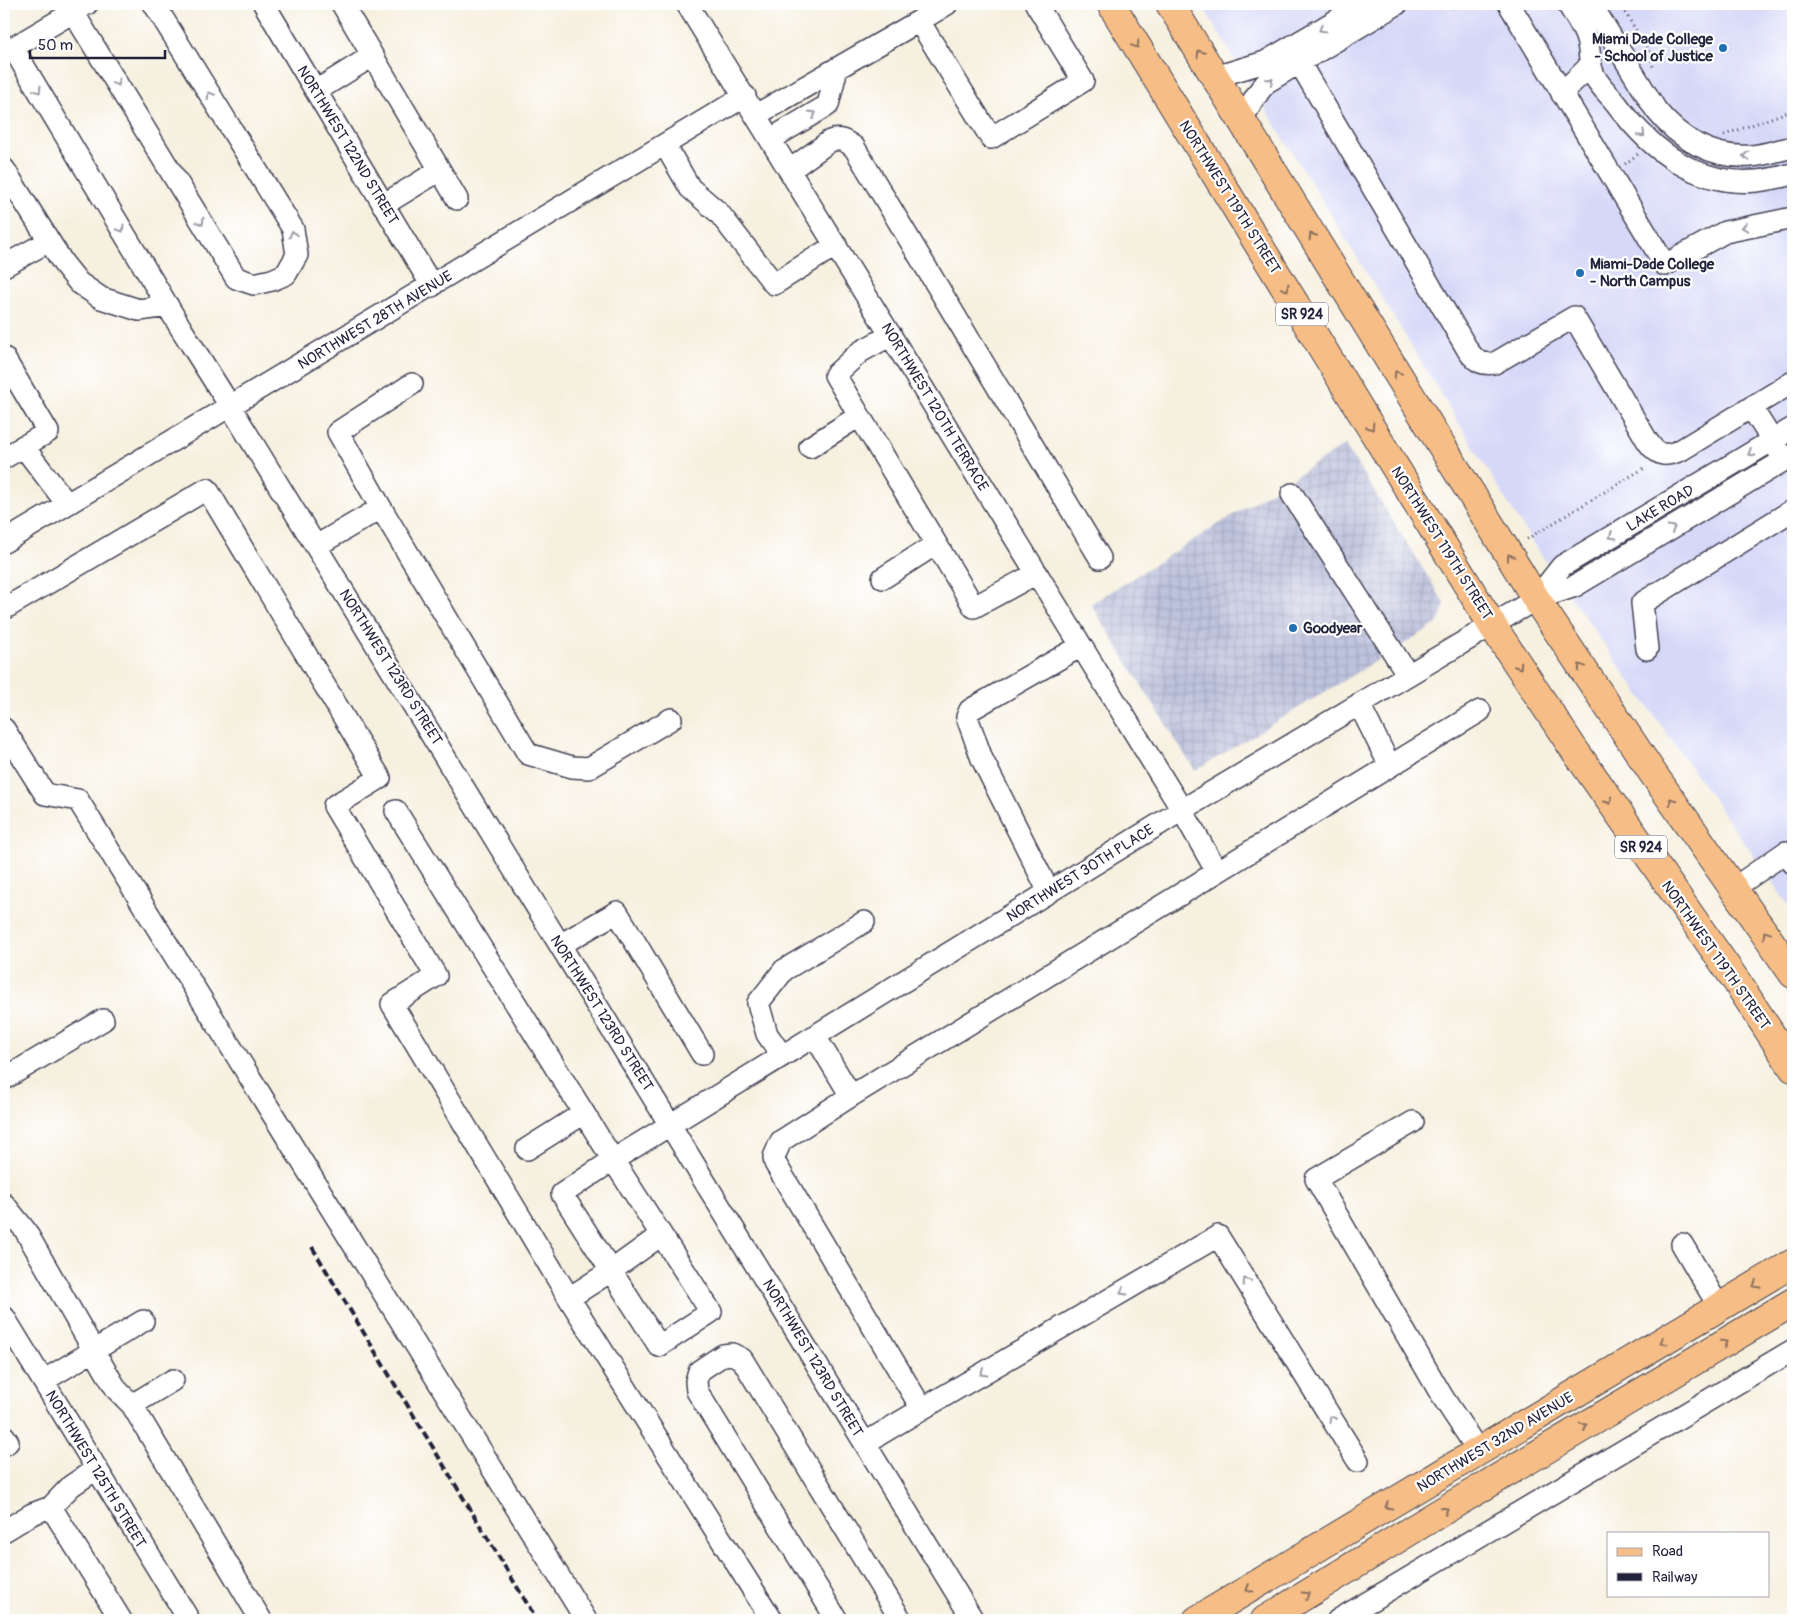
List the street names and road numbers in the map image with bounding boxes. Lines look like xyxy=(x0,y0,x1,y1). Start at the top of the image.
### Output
street label: NORTHWEST 122ND STREET xyxy=(292,62,403,228)
street label: NORTHWEST 119TH STREET xyxy=(1175,117,1285,277)
street label: NORTHWEST 28TH AVENUE xyxy=(295,267,456,374)
road number: SR 924 xyxy=(1276,302,1328,326)
street label: NORTHWEST 120TH TERRACE xyxy=(877,320,993,495)
street label: NORTHWEST 119TH STREET xyxy=(1387,463,1497,623)
street label: LAKE ROAD xyxy=(1623,481,1698,536)
street label: NORTHWEST 123RD STREET xyxy=(335,586,446,749)
street label: NORTHWEST 30TH PLACE xyxy=(1003,820,1158,927)
road number: SR 924 xyxy=(1615,836,1667,859)
street label: NORTHWEST 119TH STREET xyxy=(1657,877,1774,1033)
street label: NORTHWEST 123RD STREET xyxy=(546,932,657,1095)
street label: NORTHWEST 123RD STREET xyxy=(758,1276,867,1440)
street label: NORTHWEST 125TH STREET xyxy=(41,1387,150,1551)
street label: NORTHWEST 32ND AVENUE xyxy=(1413,1388,1577,1497)

